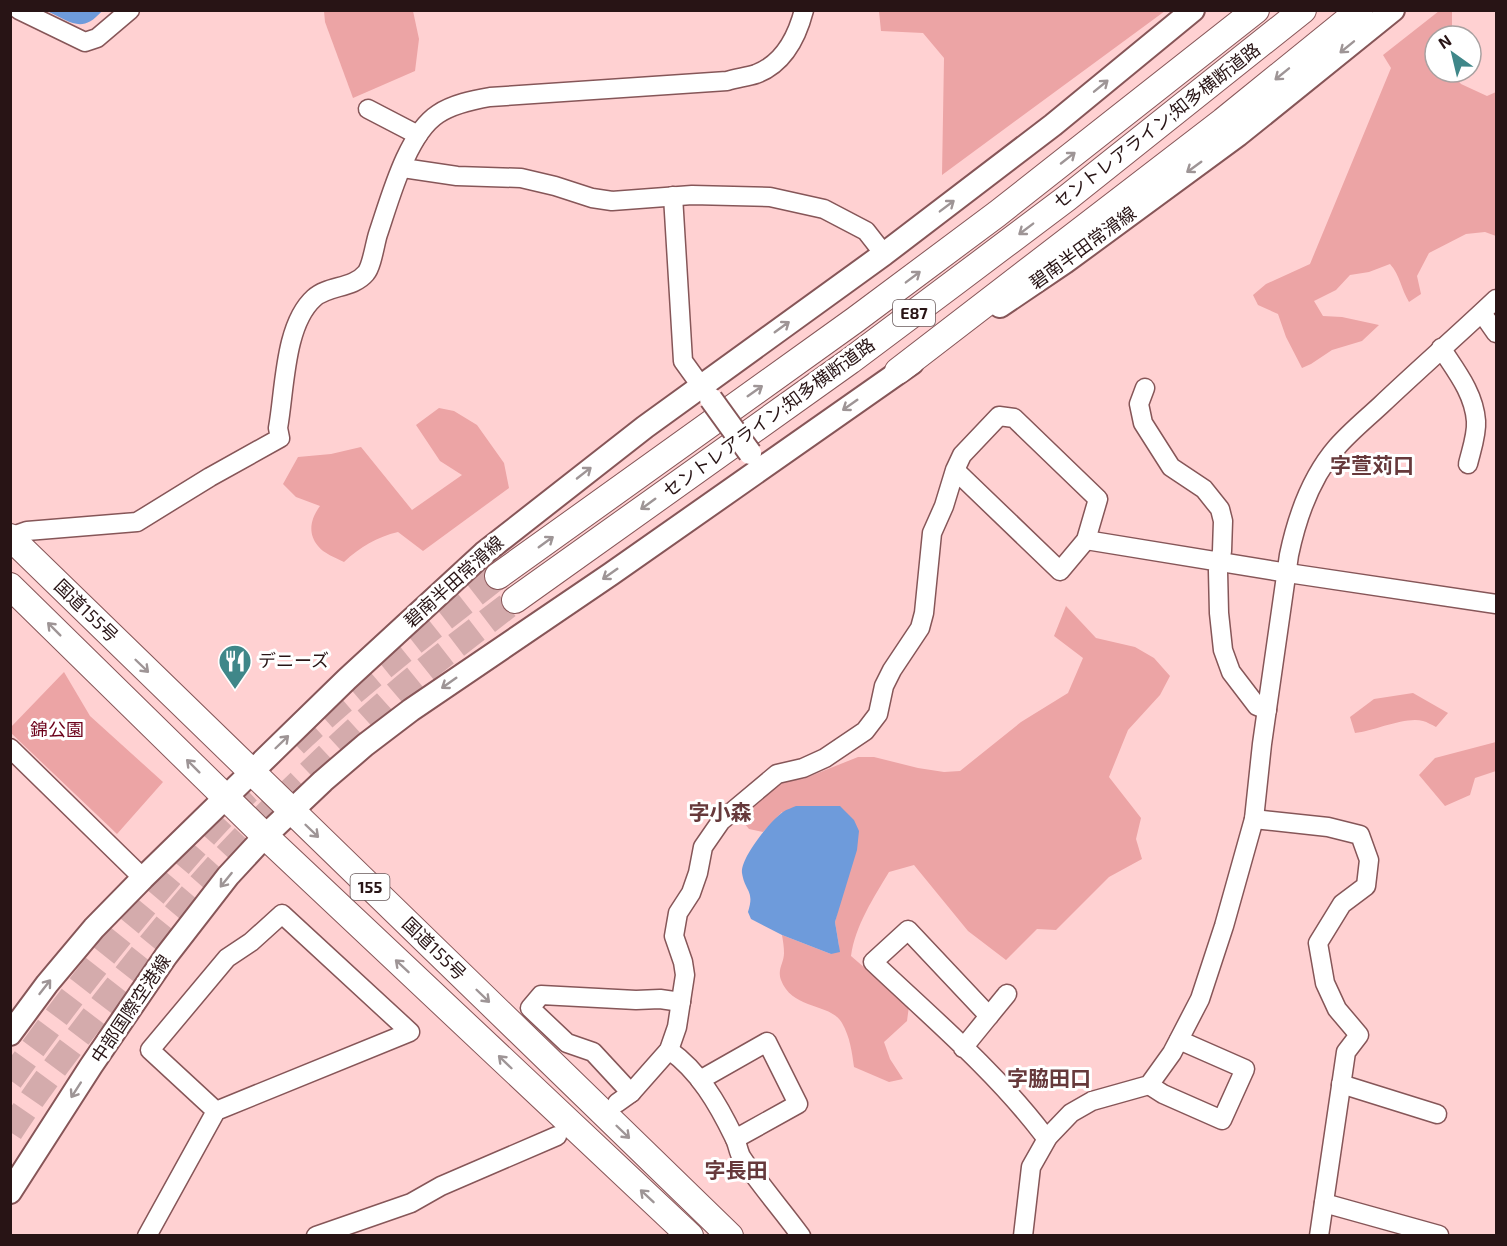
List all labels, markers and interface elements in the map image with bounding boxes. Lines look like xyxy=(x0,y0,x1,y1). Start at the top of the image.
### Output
north arrow xyxy=(1423,24,1483,84)
text: N xyxy=(1434,30,1454,52)
street label: セントレアライン;知多横断道路 xyxy=(1049,38,1264,213)
one-way arrow xyxy=(1340,41,1356,54)
one-way arrow xyxy=(1274,67,1290,80)
one-way arrow xyxy=(1093,79,1109,92)
one-way arrow xyxy=(1060,152,1076,165)
one-way arrow xyxy=(1186,161,1202,173)
one-way arrow xyxy=(939,199,955,212)
street label: 碧南半田常滑線 xyxy=(1025,201,1140,293)
one-way arrow xyxy=(1019,222,1035,235)
one-way arrow xyxy=(905,270,921,283)
road number: E87 xyxy=(893,300,935,326)
one-way arrow xyxy=(774,321,790,333)
street label: セントレアライン;知多横断道路 xyxy=(658,333,879,501)
one-way arrow xyxy=(747,385,763,397)
one-way arrow xyxy=(842,399,858,411)
district label: 字萱苅口 xyxy=(1330,452,1414,477)
one-way arrow xyxy=(576,467,592,480)
one-way arrow xyxy=(641,498,657,510)
street label: 碧南半田常滑線 xyxy=(399,531,508,632)
one-way arrow xyxy=(537,536,553,548)
one-way arrow xyxy=(603,568,619,580)
street label: 国道155号 xyxy=(50,574,123,646)
one-way arrow xyxy=(46,622,61,637)
restaurant icon: デニーズ xyxy=(217,643,253,690)
place label: デニーズ xyxy=(258,649,329,671)
one-way arrow xyxy=(135,659,150,673)
one-way arrow xyxy=(441,677,457,689)
park label: 錦公園 xyxy=(30,718,84,740)
one-way arrow xyxy=(275,735,290,750)
one-way arrow xyxy=(185,759,200,773)
district label: 字小森 xyxy=(689,799,752,824)
one-way arrow xyxy=(305,824,320,838)
one-way arrow xyxy=(219,872,232,888)
road number: 155 xyxy=(350,874,389,900)
street label: 国道155号 xyxy=(398,912,471,984)
street label: 中部国際空港線 xyxy=(86,950,175,1067)
one-way arrow xyxy=(395,959,410,973)
one-way arrow xyxy=(39,979,52,995)
one-way arrow xyxy=(475,989,490,1003)
one-way arrow xyxy=(497,1055,512,1070)
district label: 字脇田口 xyxy=(1007,1065,1091,1090)
one-way arrow xyxy=(70,1081,82,1098)
one-way arrow xyxy=(615,1124,630,1139)
district label: 字長田 xyxy=(705,1157,768,1182)
one-way arrow xyxy=(640,1189,655,1203)

